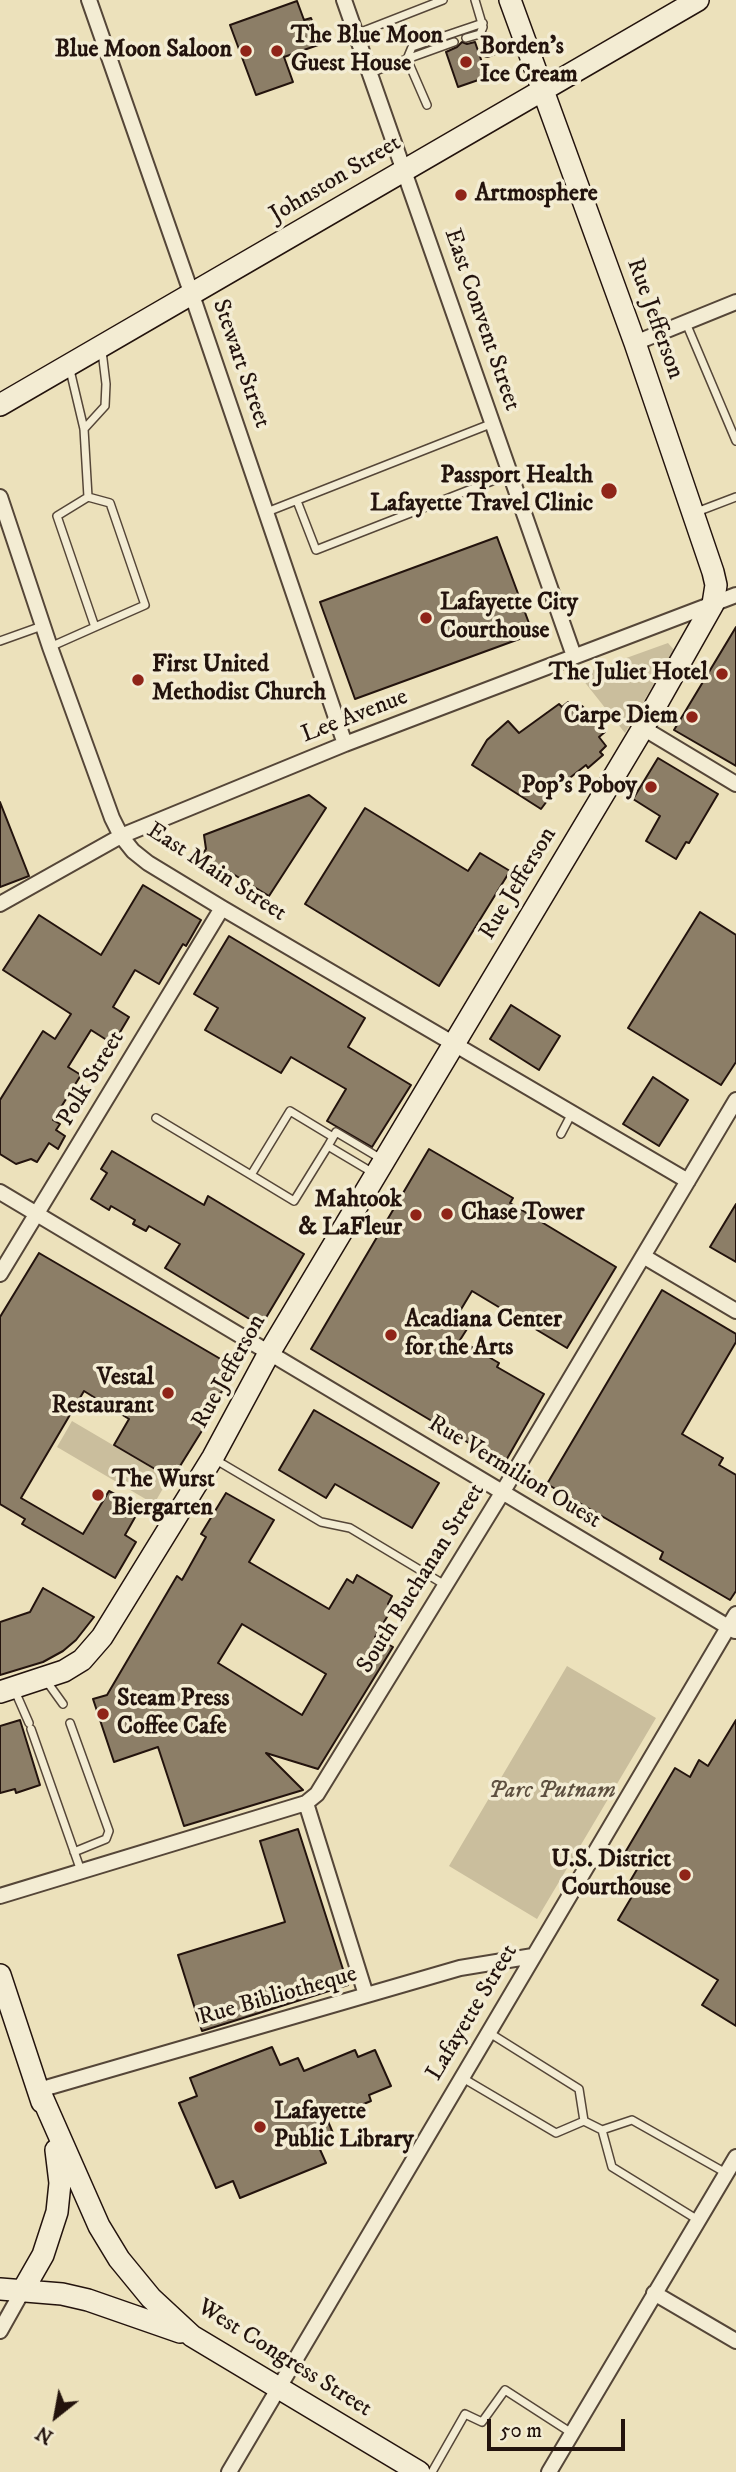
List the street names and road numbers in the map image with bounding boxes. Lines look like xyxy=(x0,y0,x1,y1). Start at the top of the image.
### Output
street label: Johnston Street xyxy=(265,130,407,230)
street label: East Convent Street xyxy=(436,225,526,415)
street label: Rue Jefferson xyxy=(619,255,689,383)
street label: Stewart Street xyxy=(205,296,275,432)
street label: Lee Avenue xyxy=(298,684,412,750)
street label: East Main Street xyxy=(141,817,291,929)
street label: Rue Jefferson xyxy=(474,823,564,945)
street label: Polk Street xyxy=(52,1026,132,1132)
street label: Rue Jefferson xyxy=(187,1310,273,1434)
street label: Rue Vermilion Ouest xyxy=(422,1410,606,1536)
street label: South Buchanan Street xyxy=(352,1479,492,1679)
street label: Lafayette Street xyxy=(421,1940,525,2086)
street label: Rue Bibliotheque xyxy=(195,1961,361,2033)
street label: West Congress Street xyxy=(191,2294,377,2424)

